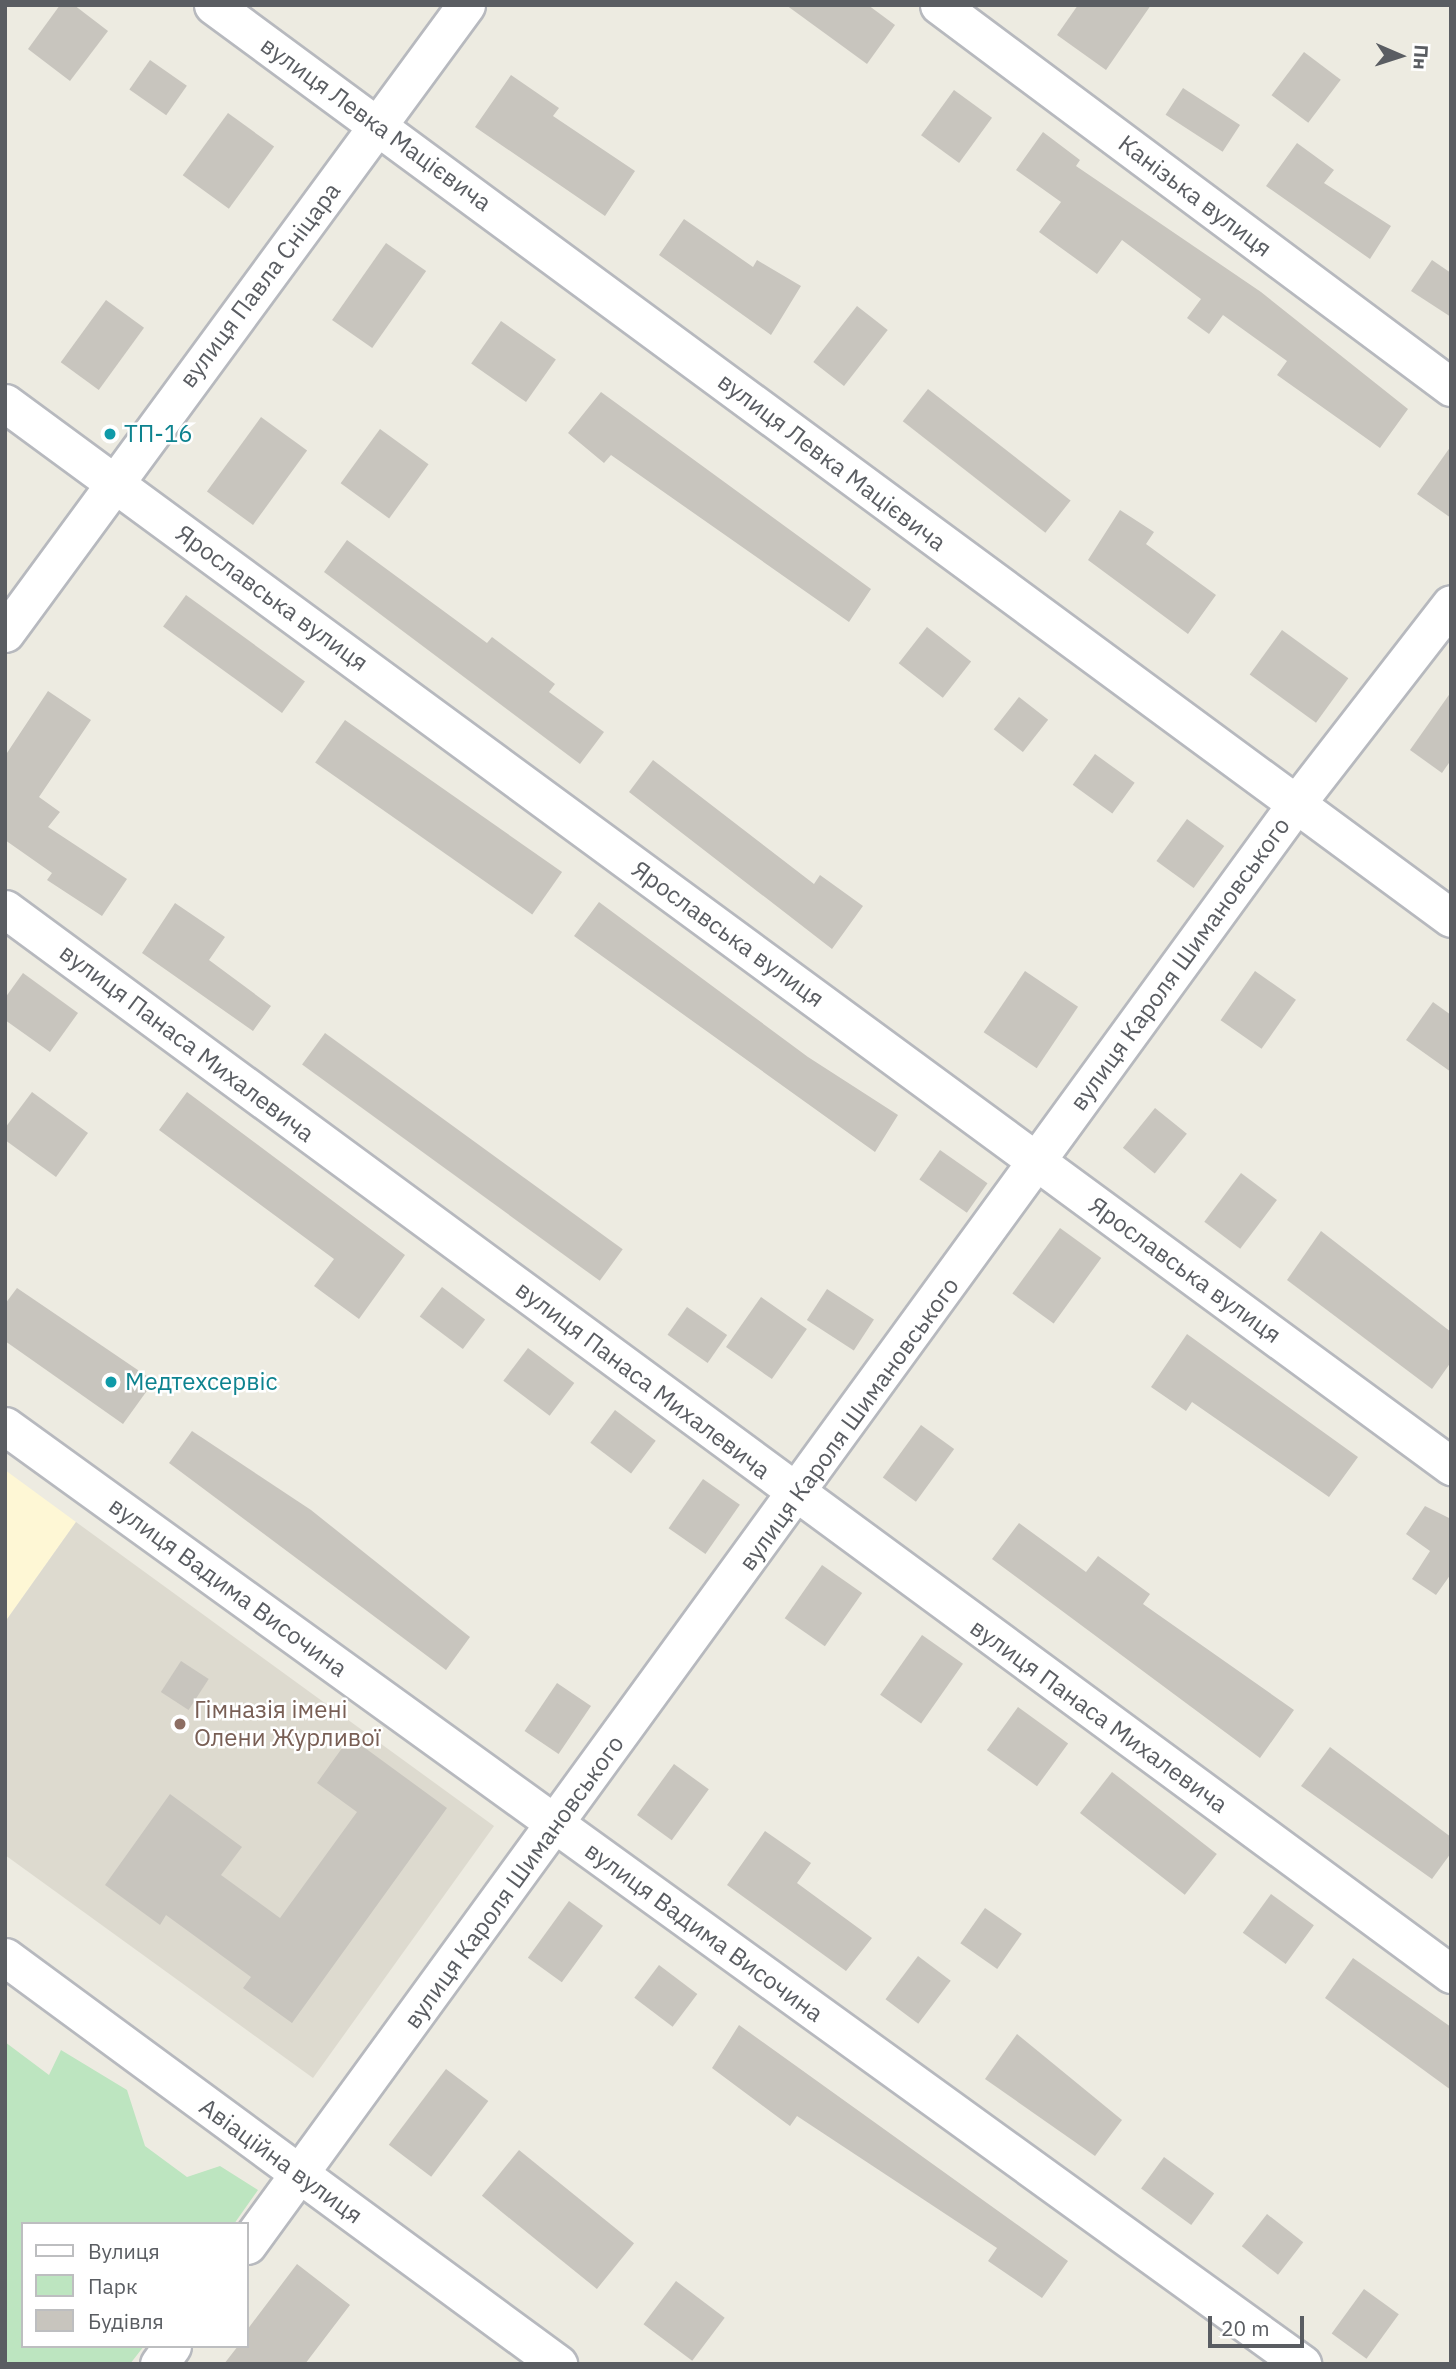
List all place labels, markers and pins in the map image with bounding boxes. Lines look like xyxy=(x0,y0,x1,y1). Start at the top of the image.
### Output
place label: ТП-16 xyxy=(124,420,193,448)
marker: ТП-16 xyxy=(102,426,118,442)
place label: Медтехсервіс xyxy=(125,1368,278,1396)
marker: Медтехсервіс xyxy=(103,1374,119,1390)
place label: Гімназія імені Олени Журливої xyxy=(194,1696,381,1752)
marker: Гімназія імені Олени Журливої xyxy=(172,1716,188,1732)

